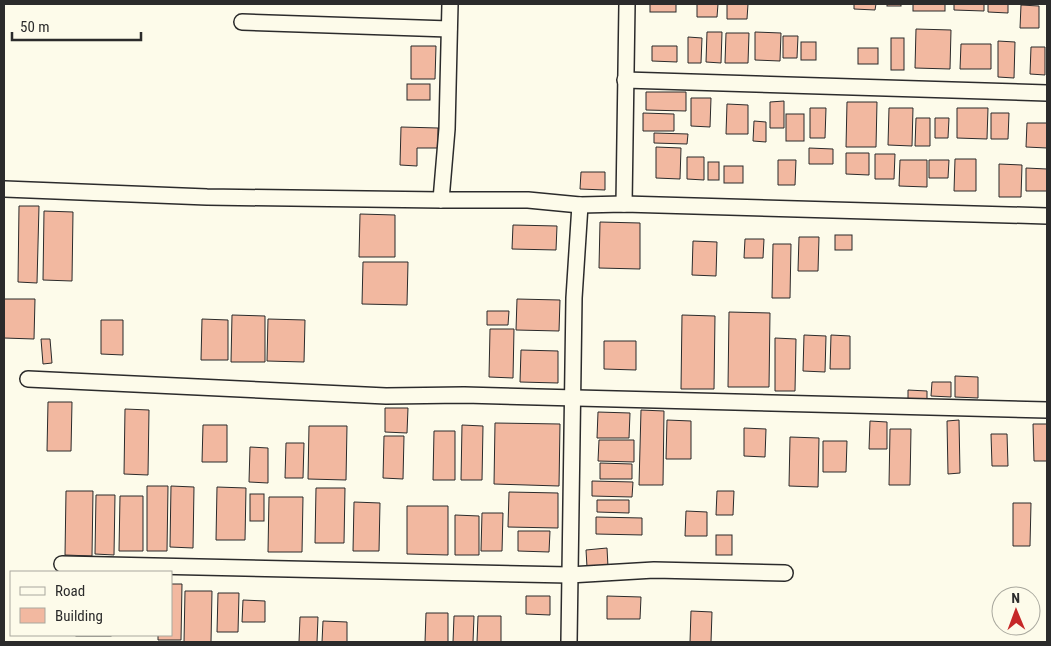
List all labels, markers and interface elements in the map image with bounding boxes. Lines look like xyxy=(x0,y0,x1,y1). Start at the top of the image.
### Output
scale bar xyxy=(12,10,141,42)
text: 50 m xyxy=(20,18,50,36)
legend xyxy=(10,571,172,636)
text: Road xyxy=(55,582,85,600)
north arrow xyxy=(991,586,1041,636)
text: N xyxy=(1011,590,1020,606)
text: Building xyxy=(55,607,103,625)

